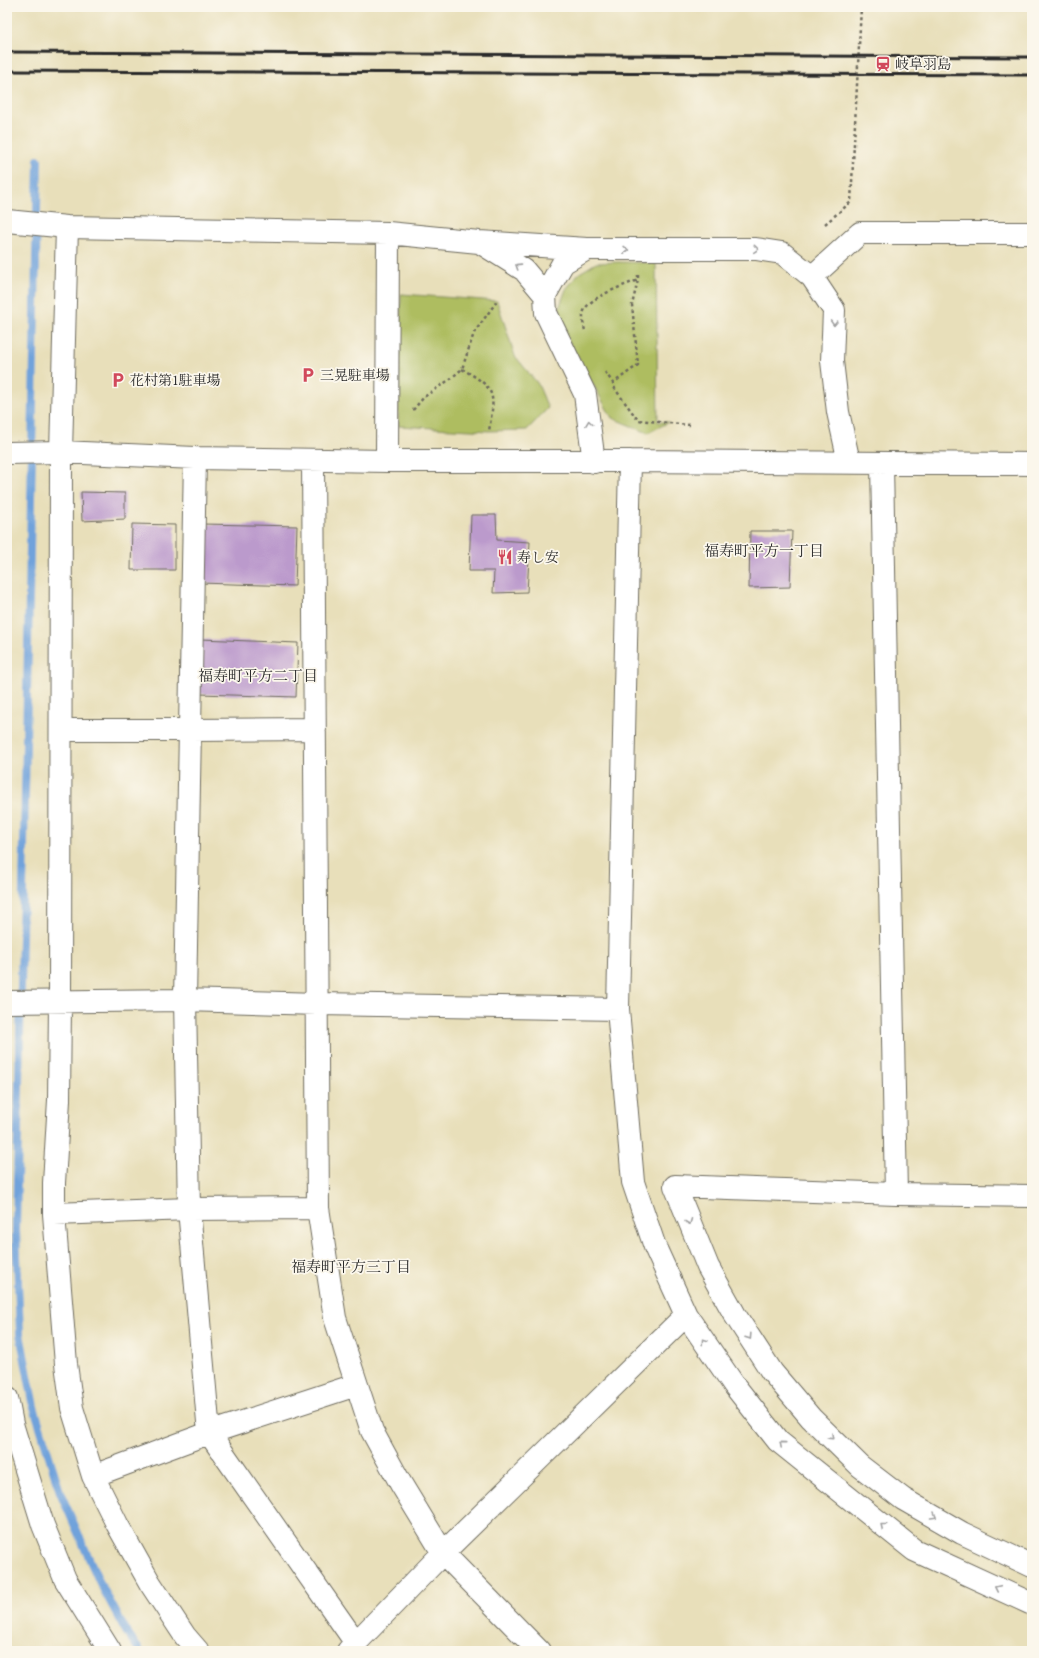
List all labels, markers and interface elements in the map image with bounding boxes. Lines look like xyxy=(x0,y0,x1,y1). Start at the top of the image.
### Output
station icon: 岐阜羽島 xyxy=(874,55,892,73)
place label: 岐阜羽島 xyxy=(895,55,951,73)
one-way arrow xyxy=(623,245,629,254)
one-way arrow xyxy=(753,245,759,254)
one-way arrow xyxy=(515,264,522,271)
one-way arrow xyxy=(830,320,838,326)
parking icon: 三晃駐車場 xyxy=(299,366,317,384)
place label: 三晃駐車場 xyxy=(320,366,390,384)
parking icon: 花村第1駐車場 xyxy=(109,371,127,389)
place label: 花村第1駐車場 xyxy=(130,371,221,389)
one-way arrow xyxy=(585,420,594,426)
district label: 福寿町平方一丁目 xyxy=(704,541,824,560)
restaurant icon: 寿し安 xyxy=(496,548,514,566)
place label: 寿し安 xyxy=(517,548,559,566)
district label: 福寿町平方二丁目 xyxy=(198,666,318,685)
one-way arrow xyxy=(685,1218,693,1225)
district label: 福寿町平方三丁目 xyxy=(291,1257,411,1276)
one-way arrow xyxy=(744,1333,752,1340)
one-way arrow xyxy=(702,1338,709,1345)
one-way arrow xyxy=(826,1432,834,1440)
one-way arrow xyxy=(780,1441,787,1448)
one-way arrow xyxy=(929,1512,937,1519)
one-way arrow xyxy=(881,1523,888,1530)
one-way arrow xyxy=(993,1585,1001,1593)

